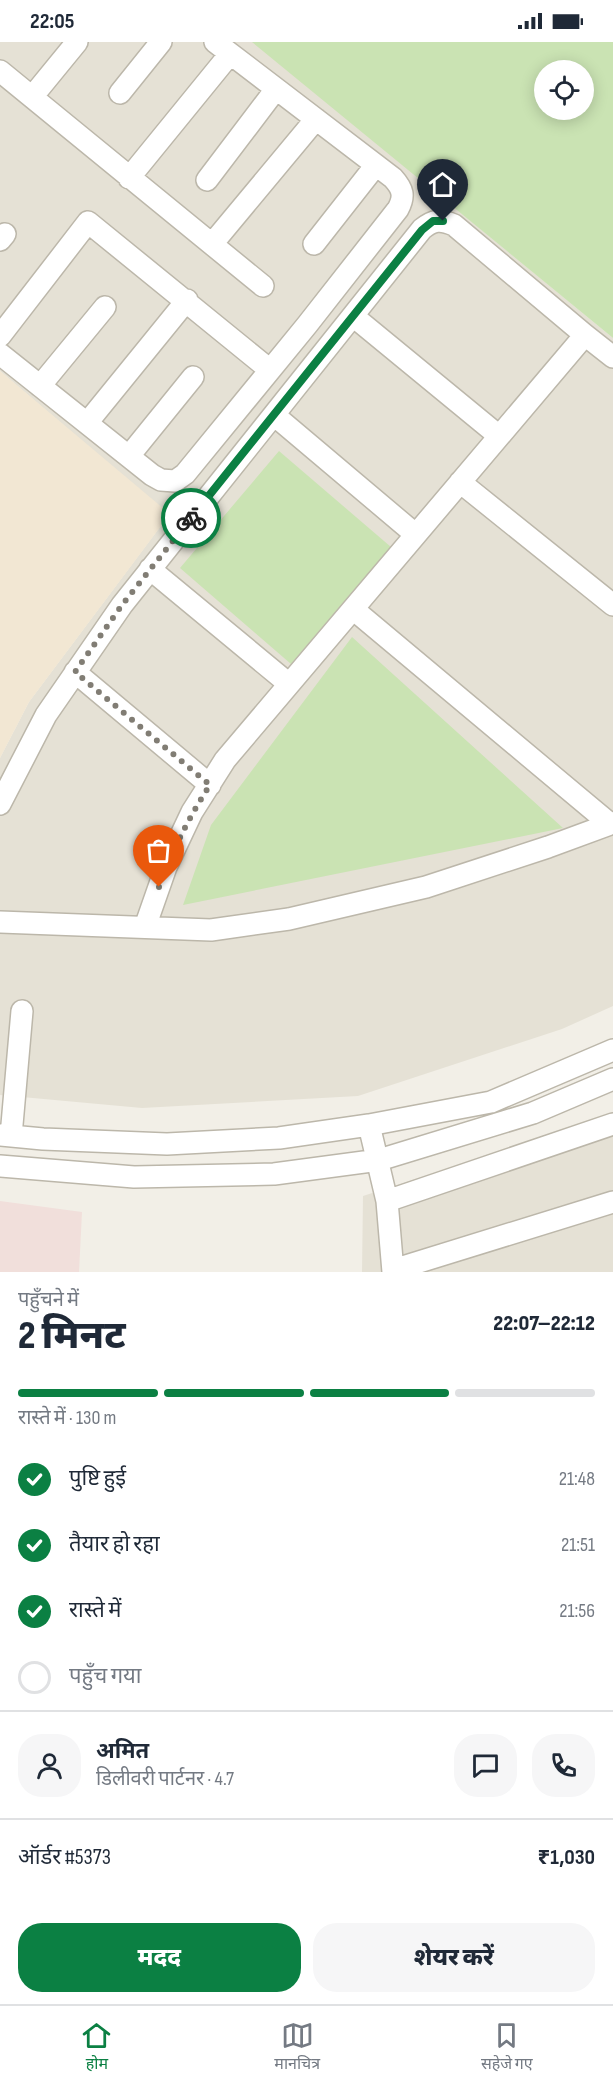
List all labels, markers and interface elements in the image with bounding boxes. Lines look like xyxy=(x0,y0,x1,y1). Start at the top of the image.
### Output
text: 22:05 xyxy=(30,8,74,35)
map controls xyxy=(534,60,594,120)
button: locate xyxy=(534,60,594,120)
pin xyxy=(417,159,468,221)
icon: home xyxy=(426,168,459,201)
courier xyxy=(161,488,221,548)
icon: bike xyxy=(175,502,208,535)
pin xyxy=(133,825,184,887)
icon: bag xyxy=(142,834,175,867)
text: पहुँचने में xyxy=(18,1288,79,1312)
text: 22:07–22:12 xyxy=(493,1310,595,1337)
text: 2 मिनट xyxy=(18,1313,125,1360)
text: रास्ते में · 130 m xyxy=(18,1406,116,1430)
icon: check xyxy=(18,1463,51,1496)
text: पुष्टि हुई xyxy=(69,1465,126,1492)
text: 21:48 xyxy=(559,1467,595,1491)
icon: check xyxy=(18,1529,51,1562)
text: तैयार हो रहा xyxy=(69,1531,160,1558)
text: 21:51 xyxy=(561,1533,595,1557)
icon: check xyxy=(18,1595,51,1628)
text: रास्ते में xyxy=(69,1597,121,1624)
text: 21:56 xyxy=(559,1599,595,1623)
text: पहुँच गया xyxy=(69,1663,142,1690)
button: person xyxy=(18,1734,81,1797)
button: chat xyxy=(454,1734,517,1797)
button: phone xyxy=(532,1734,595,1797)
text: अमित xyxy=(96,1738,149,1765)
text: डिलीवरी पार्टनर · 4.7 xyxy=(96,1767,234,1791)
text: ऑर्डर #5373 xyxy=(18,1844,111,1871)
text: ₹1,030 xyxy=(538,1844,595,1871)
button: मदद xyxy=(18,1923,301,1992)
button: शेयर करें xyxy=(313,1923,595,1992)
tab: होम xyxy=(80,2019,113,2076)
tab: मानचित्र xyxy=(274,2019,320,2076)
tab: सहेजे गए xyxy=(481,2019,533,2076)

